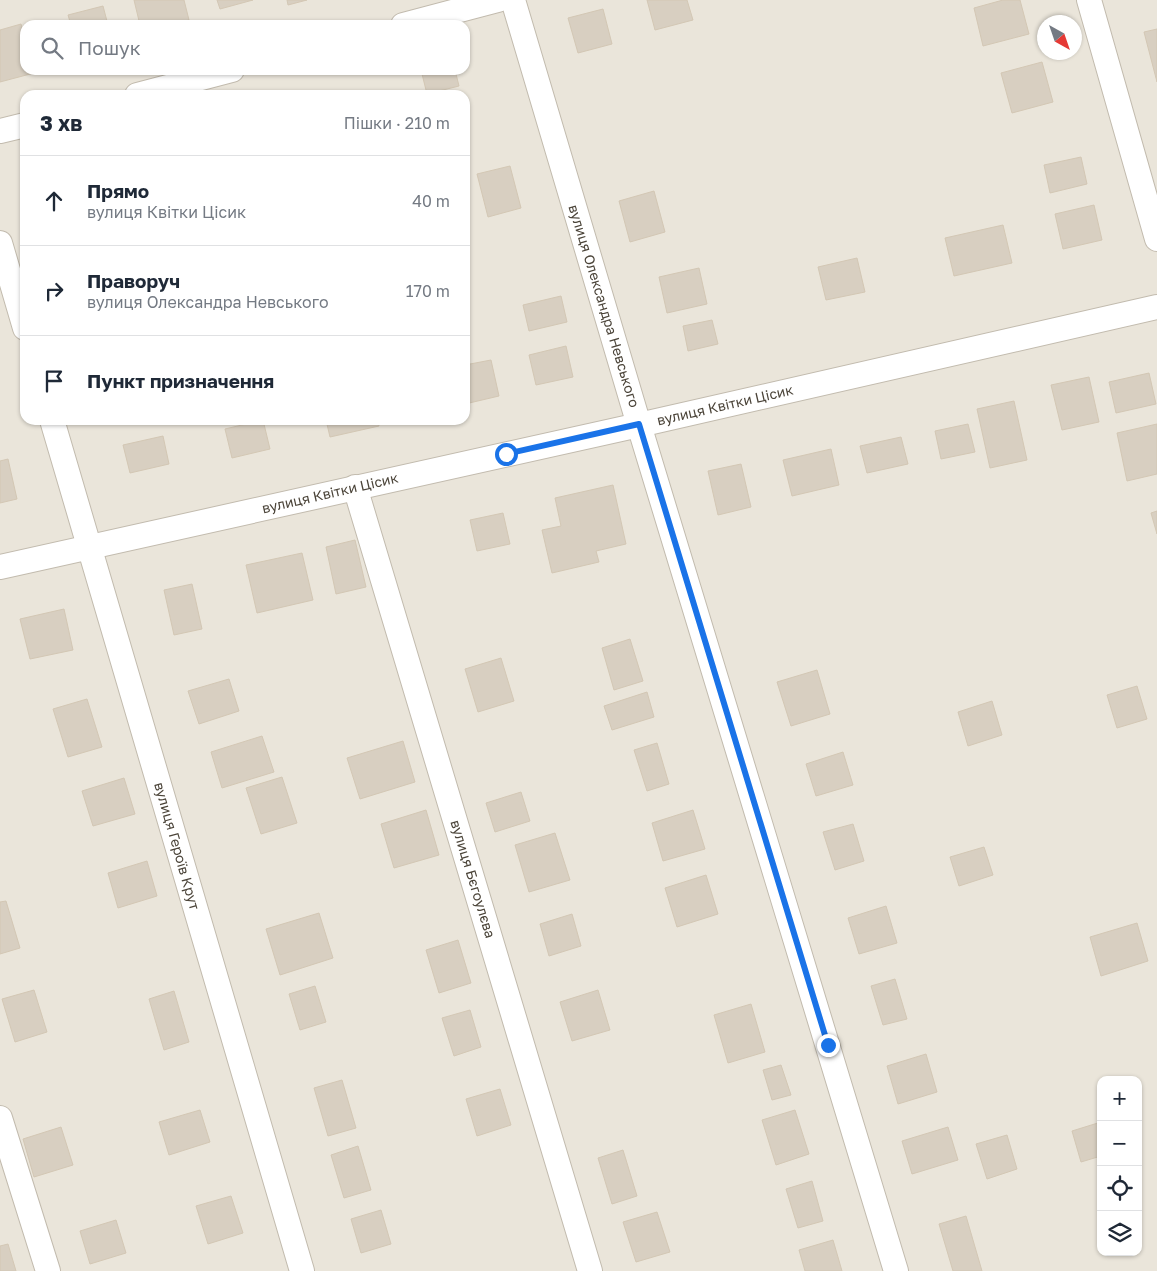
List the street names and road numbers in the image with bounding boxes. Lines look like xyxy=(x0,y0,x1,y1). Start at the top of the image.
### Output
street label: вулиця Олександра Невського xyxy=(565,202,644,409)
street label: вулиця Квітки Цісик xyxy=(655,381,795,428)
street label: вулиця Квітки Цісик xyxy=(260,469,400,516)
street label: вулиця Героїв Крут xyxy=(151,780,204,912)
street label: вулиця Бєгоулєва xyxy=(447,818,500,940)

